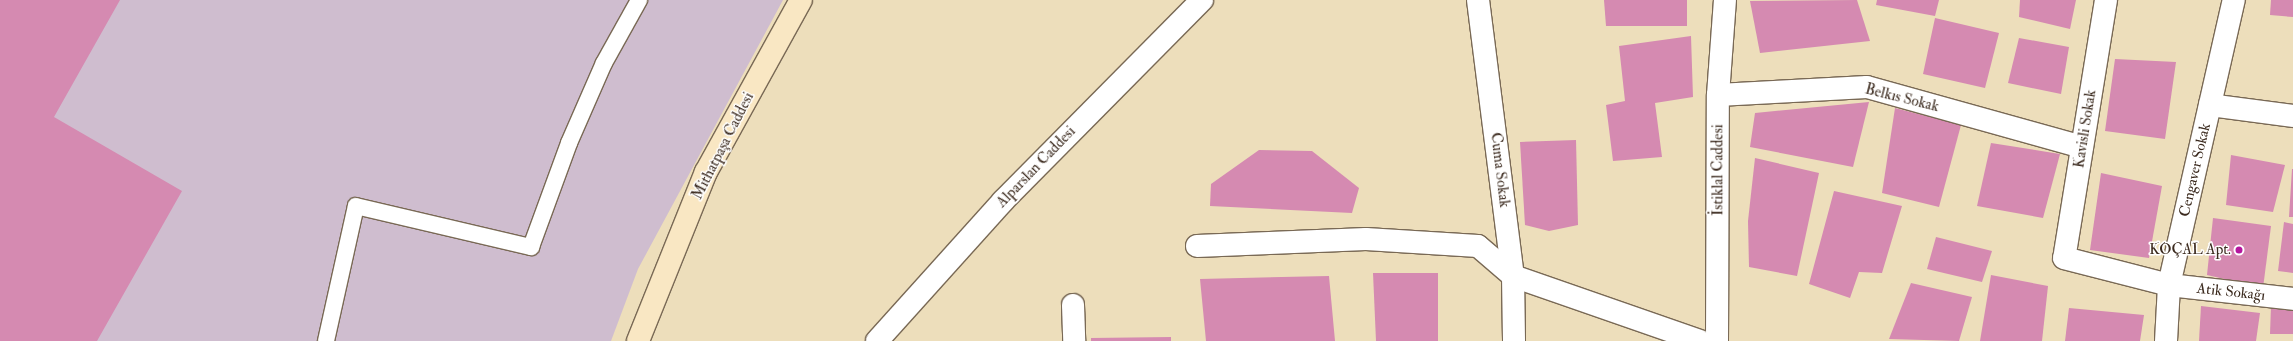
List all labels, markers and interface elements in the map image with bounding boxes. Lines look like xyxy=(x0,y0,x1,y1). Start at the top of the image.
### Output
street label: Belkıs Sokak xyxy=(1863,80,1941,116)
street label: Kavisli Sokak xyxy=(2070,89,2100,169)
street label: Mithatpaşa Caddesi xyxy=(688,90,758,202)
street label: Cengaver Sokak xyxy=(2175,121,2215,219)
street label: Alparslan Caddesi xyxy=(993,123,1079,211)
street label: İstiklal Caddesi xyxy=(1709,124,1727,216)
street label: Cuma Sokak xyxy=(1486,131,1514,209)
place label: KOÇAL Apt. xyxy=(2149,241,2231,259)
marker: KOÇAL Apt. xyxy=(2234,245,2244,255)
street label: Atik Sokağı xyxy=(2196,279,2266,305)

